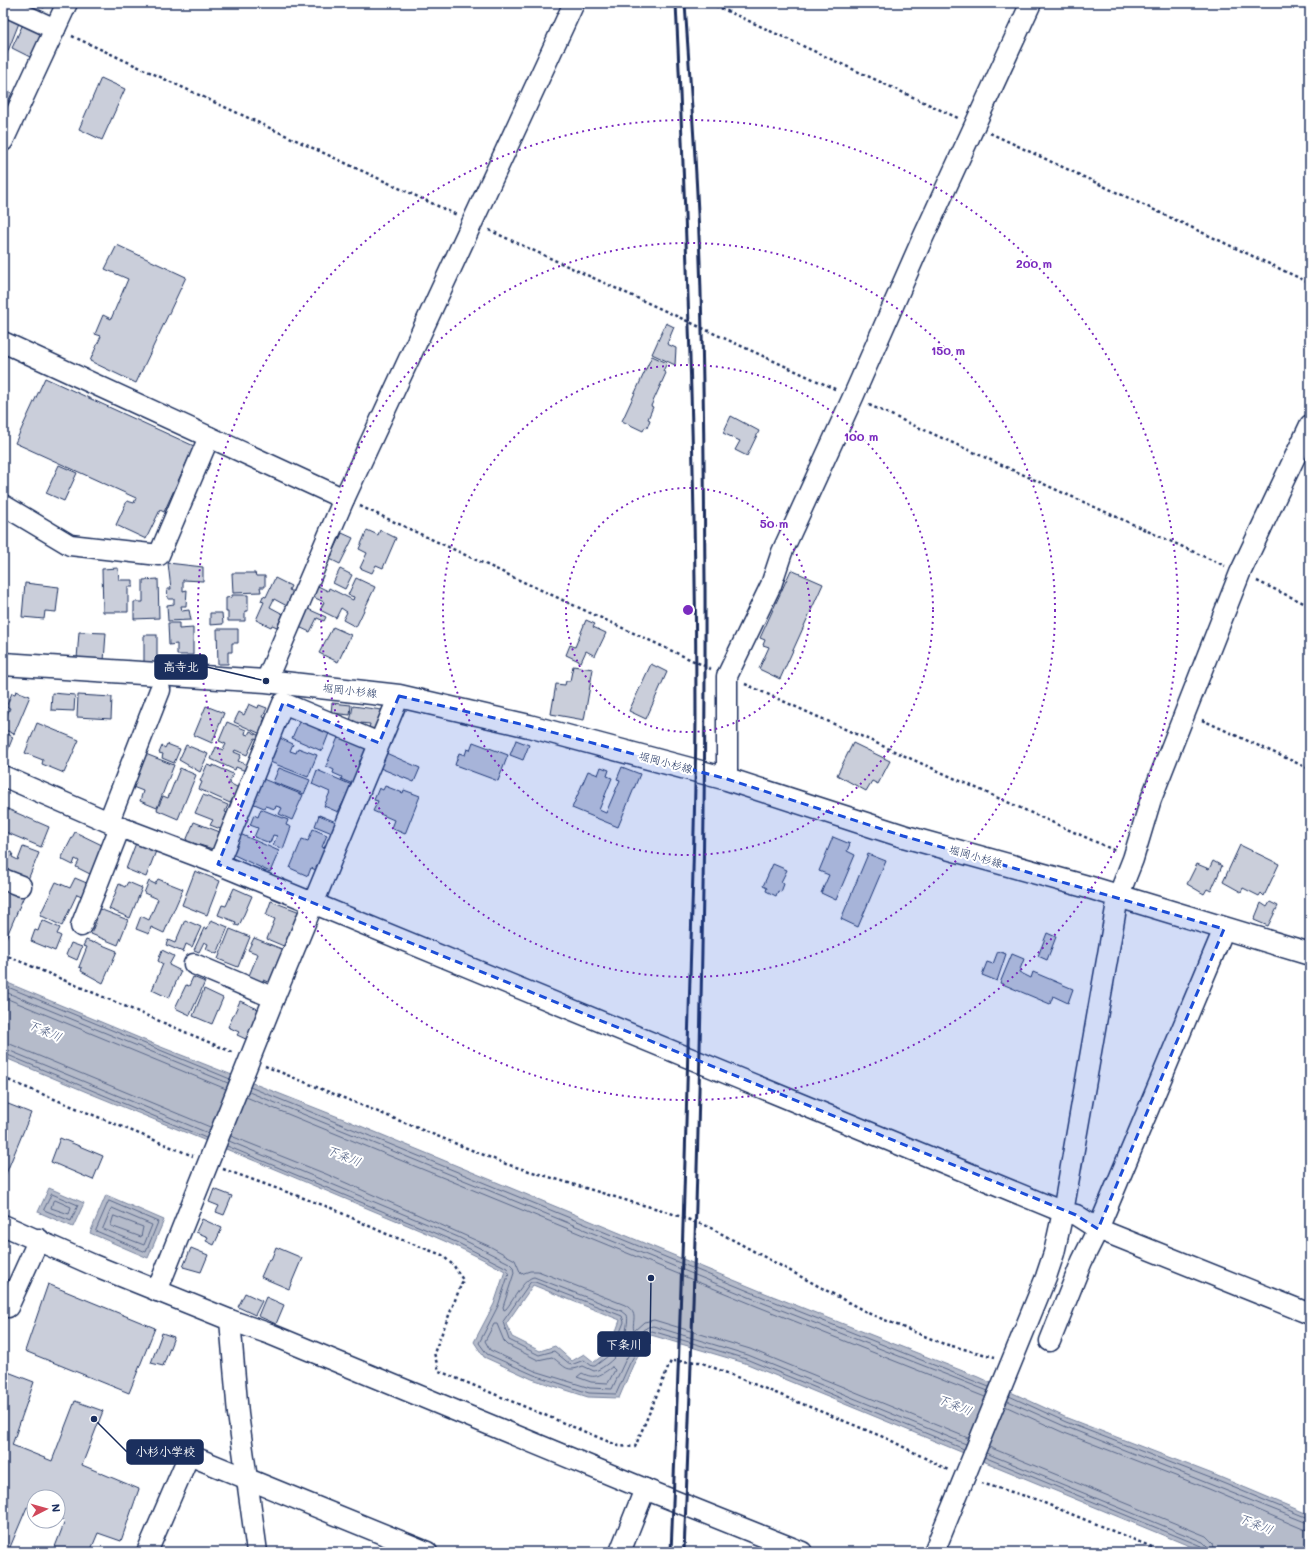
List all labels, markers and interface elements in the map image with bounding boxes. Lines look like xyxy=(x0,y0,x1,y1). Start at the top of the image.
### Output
text: 200 m xyxy=(1016,255,1052,271)
text: 150 m xyxy=(931,342,965,358)
text: 100 m xyxy=(844,428,878,444)
text: 50 m xyxy=(760,515,788,531)
centre of rings xyxy=(681,603,695,617)
callout: 高寺北 xyxy=(155,655,207,679)
text: 高寺北 xyxy=(163,658,199,674)
street label: 堀岡小杉線 xyxy=(322,680,378,700)
street label: 堀岡小杉線 xyxy=(637,748,695,776)
street label: 堀岡小杉線 xyxy=(947,841,1005,871)
water label: 下条川 xyxy=(25,1016,65,1044)
water label: 下条川 xyxy=(324,1141,364,1169)
callout: 下条川 xyxy=(598,1332,650,1356)
text: 下条川 xyxy=(606,1336,642,1352)
water label: 下条川 xyxy=(935,1390,975,1418)
callout: 小杉小学校 xyxy=(127,1440,203,1464)
text: 小杉小学校 xyxy=(135,1443,195,1459)
north arrow xyxy=(26,1489,66,1529)
text: N xyxy=(49,1503,64,1513)
water label: 下条川 xyxy=(1236,1509,1276,1537)

